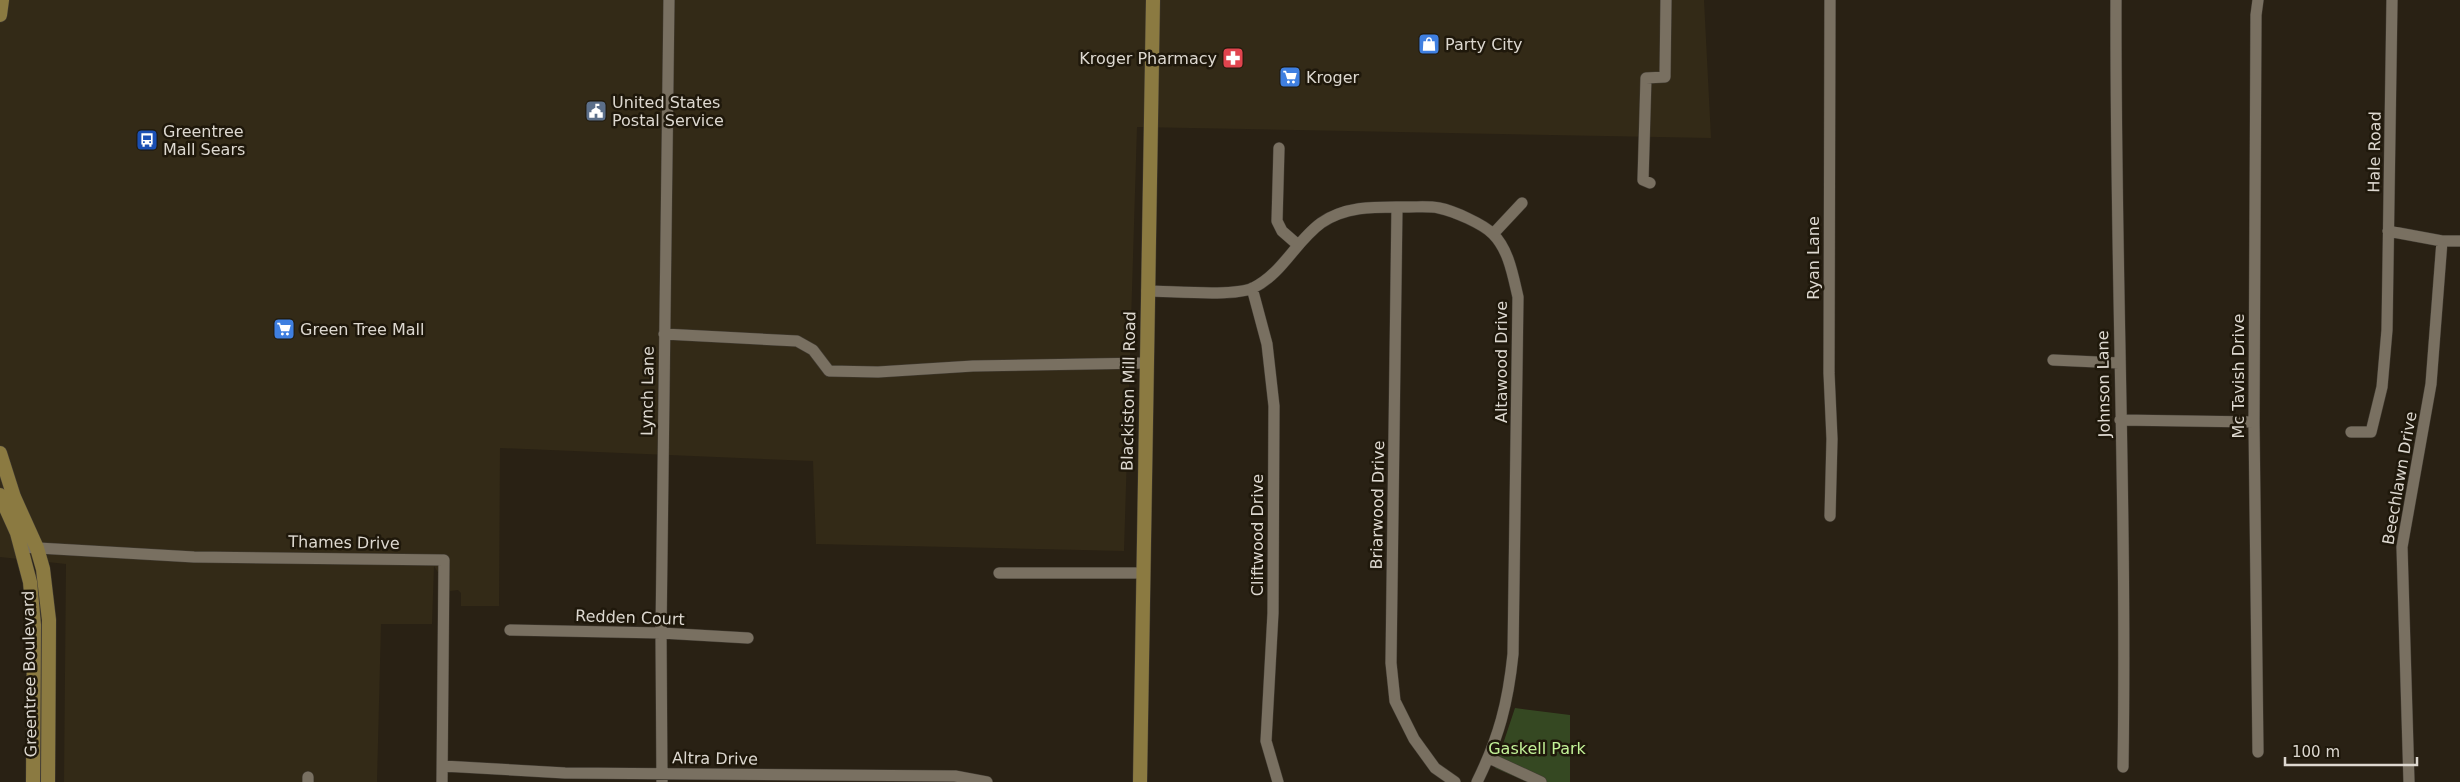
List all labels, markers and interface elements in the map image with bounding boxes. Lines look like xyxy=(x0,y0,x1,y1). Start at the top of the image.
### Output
shop icon: Party City xyxy=(1417,32,1441,56)
place label: Party City xyxy=(1445,35,1523,54)
pharmacy icon: Kroger Pharmacy xyxy=(1221,46,1245,70)
place label: Kroger Pharmacy xyxy=(1079,49,1217,68)
supermarket icon: Kroger xyxy=(1278,65,1302,89)
place label: Kroger xyxy=(1306,68,1360,87)
place label: United States Postal Service xyxy=(612,93,724,130)
public building icon: United States Postal Service xyxy=(584,99,608,123)
street label: Hale Road xyxy=(2364,111,2385,193)
place label: Greentree Mall Sears xyxy=(163,122,245,159)
bus stop icon: Greentree Mall Sears xyxy=(135,128,159,152)
street label: Ryan Lane xyxy=(1804,216,1823,300)
street label: Altawood Drive xyxy=(1492,301,1511,423)
street label: Blackiston Mill Road xyxy=(1118,311,1139,471)
street label: Mc Tavish Drive xyxy=(2229,314,2248,438)
supermarket icon: Green Tree Mall xyxy=(272,317,296,341)
place label: Green Tree Mall xyxy=(300,320,424,339)
street label: Johnson Lane xyxy=(2093,330,2114,439)
street label: Lynch Lane xyxy=(637,346,658,436)
street label: Beechlawn Drive xyxy=(2378,410,2421,546)
street label: Briarwood Drive xyxy=(1367,440,1388,570)
street label: Cliftwood Drive xyxy=(1248,474,1267,596)
street label: Thames Drive xyxy=(287,532,400,553)
street label: Greentree Boulevard xyxy=(19,591,40,757)
street label: Redden Court xyxy=(575,606,685,629)
scale bar xyxy=(2285,734,2418,766)
park label: Gaskell Park xyxy=(1488,739,1587,758)
text: 100 m xyxy=(2292,743,2340,761)
street label: Altra Drive xyxy=(672,748,758,769)

